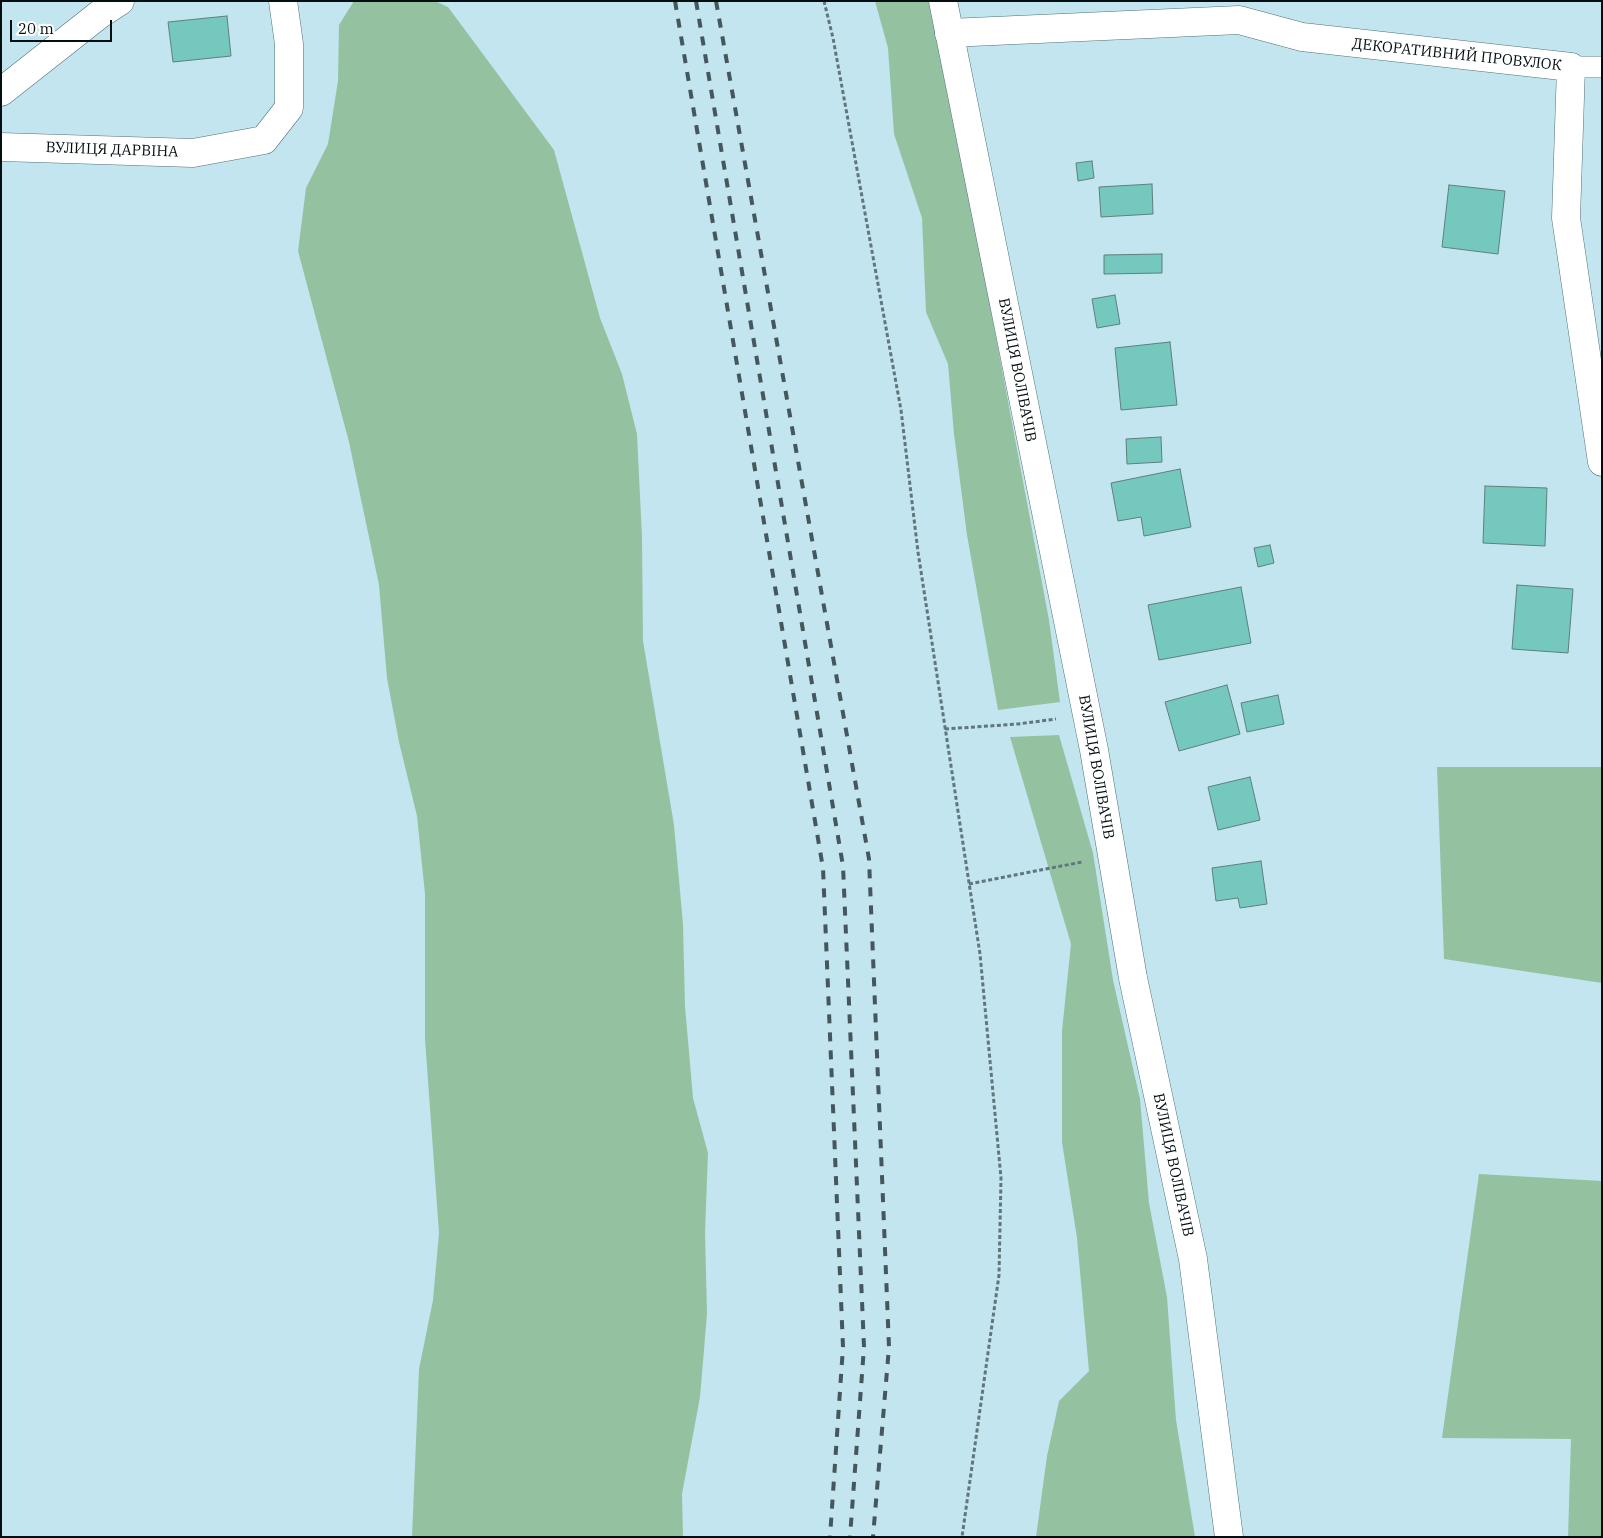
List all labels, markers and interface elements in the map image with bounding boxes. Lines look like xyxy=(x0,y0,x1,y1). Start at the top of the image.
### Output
scale bar xyxy=(12,10,115,42)
text: 20 m xyxy=(18,19,54,38)
street label: ДЕКОРАТИВНИЙ ПРОВУЛОК xyxy=(1351,35,1563,75)
street label: ВУЛИЦЯ ДАРВІНА xyxy=(45,139,179,161)
street label: ВУЛИЦЯ ВОЛІВАЧІВ xyxy=(994,296,1040,444)
street label: ВУЛИЦЯ ВОЛІВАЧІВ xyxy=(1074,693,1118,841)
street label: ВУЛИЦЯ ВОЛІВАЧІВ xyxy=(1149,1092,1197,1238)

